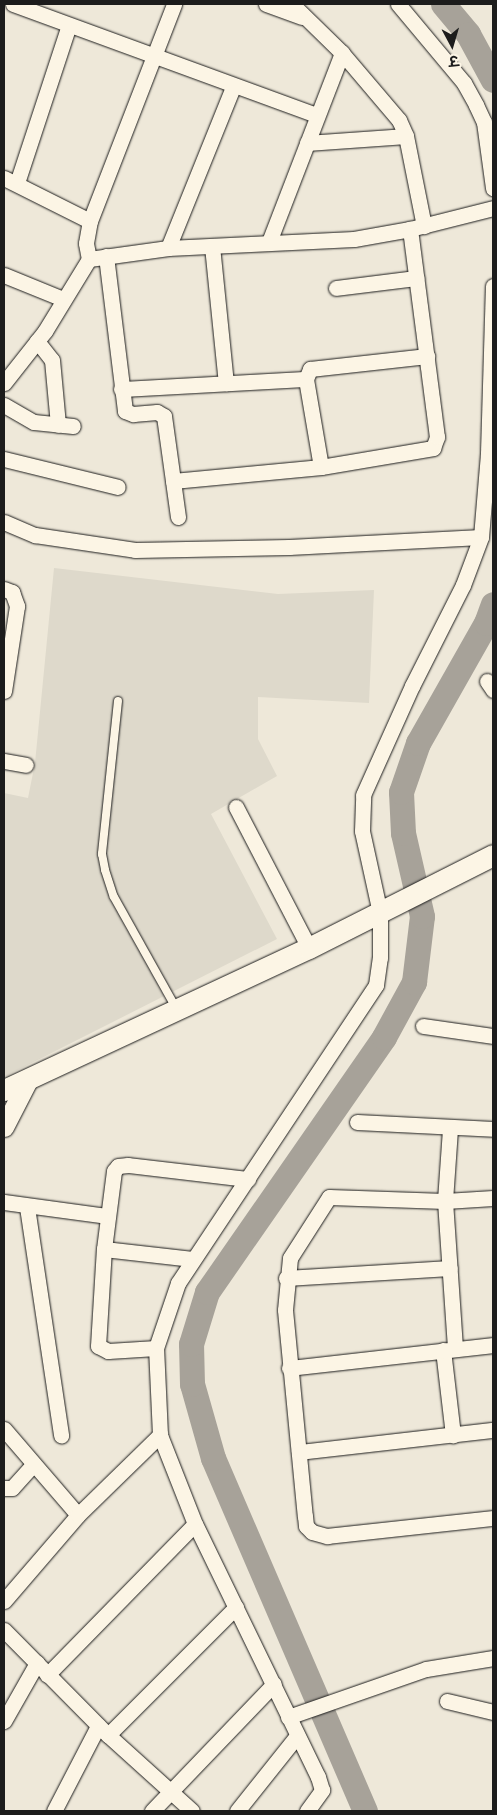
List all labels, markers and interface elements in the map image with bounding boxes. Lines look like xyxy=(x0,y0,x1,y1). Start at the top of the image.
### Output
north arrow xyxy=(427,20,477,70)
text: उ xyxy=(448,50,459,69)

